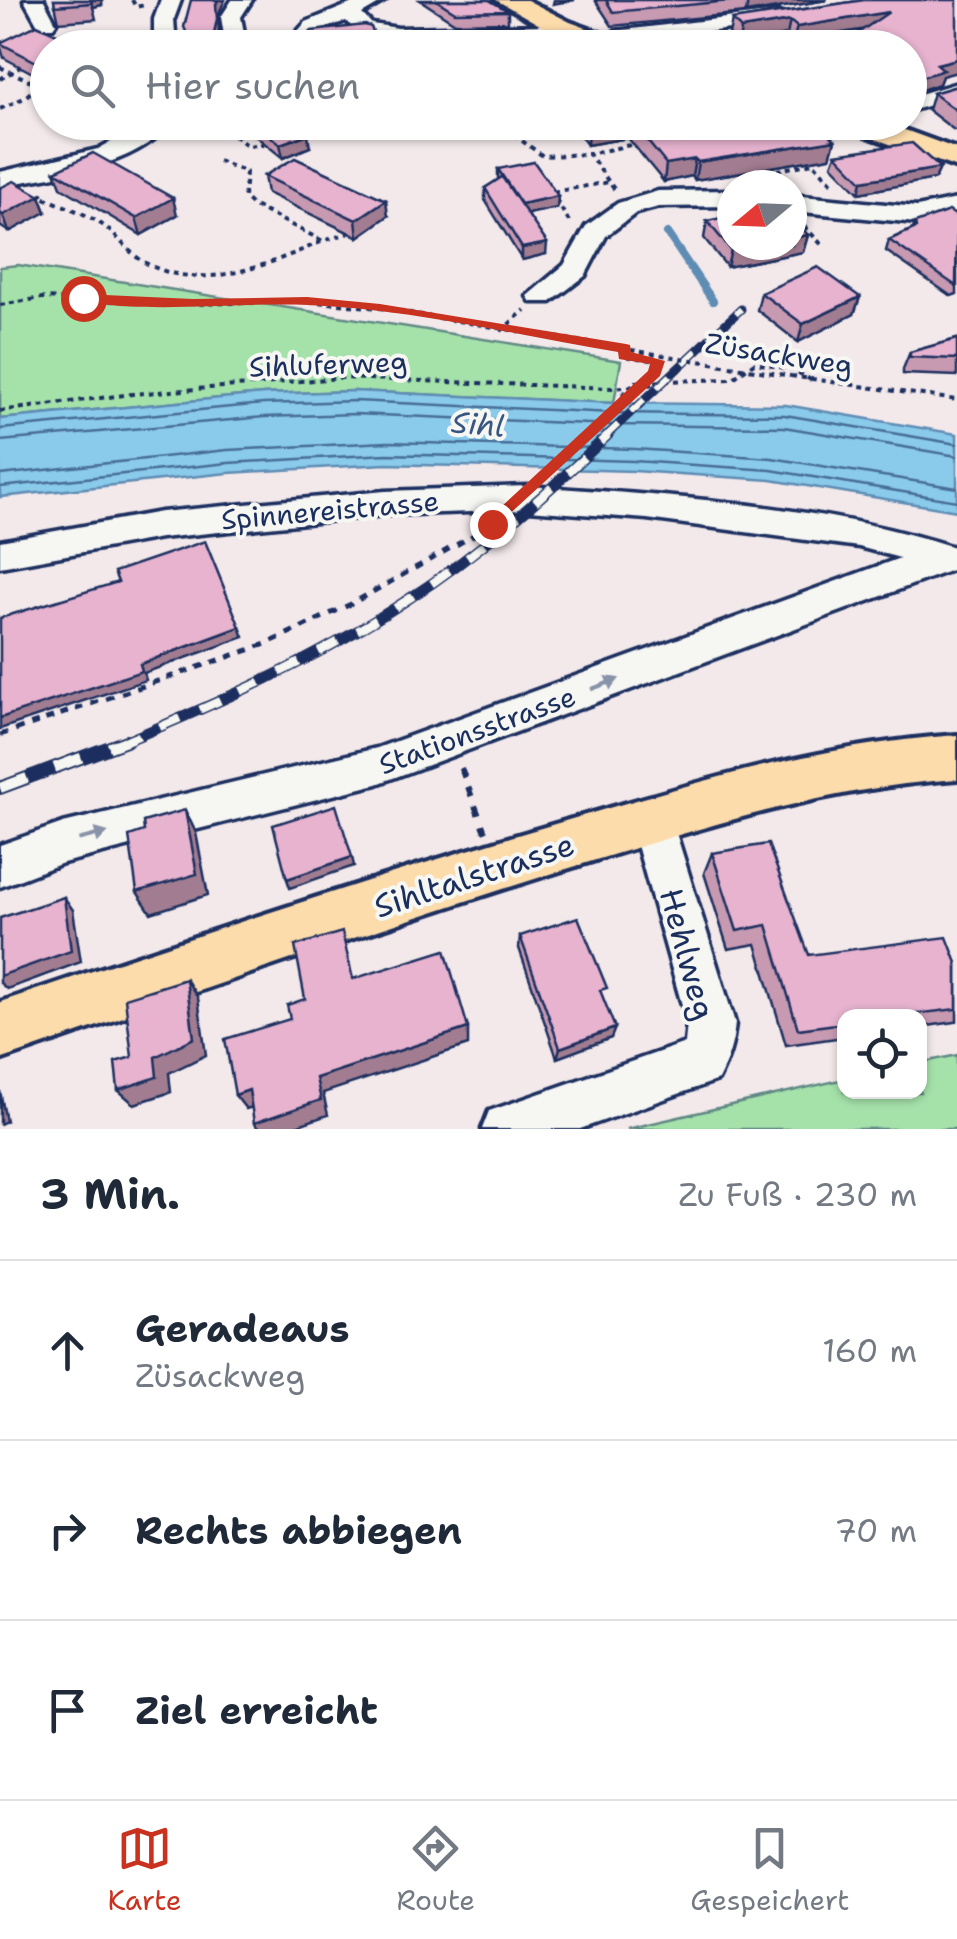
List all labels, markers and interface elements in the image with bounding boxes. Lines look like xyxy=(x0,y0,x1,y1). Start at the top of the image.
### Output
search box xyxy=(30,30,927,140)
icon: search xyxy=(65,58,120,113)
text: Hier suchen xyxy=(145,60,360,111)
north arrow xyxy=(717,170,807,260)
route start xyxy=(61,276,107,322)
street label: Züsackweg xyxy=(702,324,856,384)
street label: Sihluferweg xyxy=(248,342,408,386)
water label: Sihl xyxy=(450,401,506,447)
street label: Spinnereistrasse xyxy=(220,482,440,538)
route end xyxy=(470,502,516,548)
one-way arrow xyxy=(590,676,620,691)
street label: Stationsstrasse xyxy=(373,677,581,783)
street label: Sihltalstrasse xyxy=(368,822,580,928)
one-way arrow xyxy=(78,828,109,843)
street label: Hehlweg xyxy=(650,884,726,1024)
map controls xyxy=(837,1009,927,1099)
button: locate xyxy=(837,1009,927,1099)
text: 3 Min. xyxy=(40,1166,180,1222)
text: Zu Fuß · 230 m xyxy=(678,1173,917,1216)
text: Geradeaus xyxy=(135,1303,350,1354)
icon: ahead xyxy=(40,1323,95,1378)
text: 160 m xyxy=(822,1329,917,1372)
text: Züsackweg xyxy=(135,1354,305,1397)
icon: right xyxy=(40,1503,95,1558)
text: Rechts abbiegen xyxy=(135,1505,462,1556)
text: 70 m xyxy=(834,1509,917,1552)
icon: arrive xyxy=(40,1683,95,1738)
text: Ziel erreicht xyxy=(135,1685,378,1736)
tab: Karte xyxy=(107,1821,181,1919)
tab: Route xyxy=(396,1821,475,1919)
tab: Gespeichert xyxy=(690,1821,850,1919)

